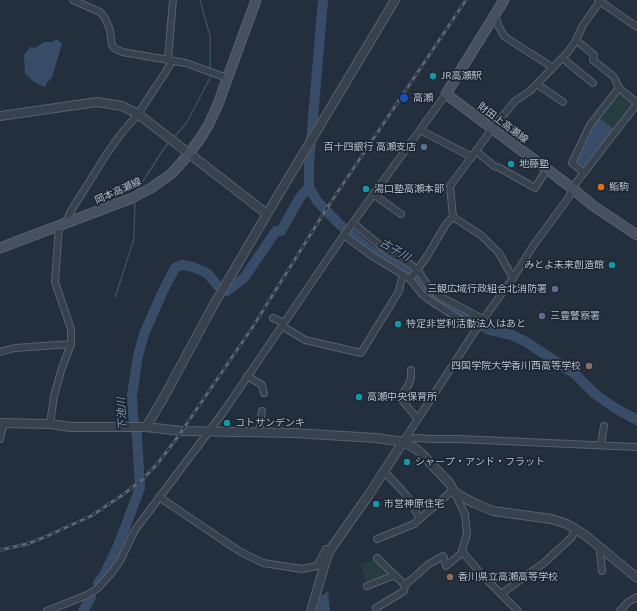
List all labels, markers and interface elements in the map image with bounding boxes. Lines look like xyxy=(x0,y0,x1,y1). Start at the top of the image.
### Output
place label: JR高瀬駅 xyxy=(441,70,481,82)
marker: JR高瀬駅 xyxy=(428,71,438,81)
marker: 高瀬 xyxy=(398,92,410,104)
place label: 高瀬 xyxy=(413,92,433,104)
street label: 財田上高瀬線 xyxy=(475,100,531,146)
place label: 百十四銀行 高瀬支店 xyxy=(323,141,416,153)
marker: 百十四銀行 高瀬支店 xyxy=(419,142,429,152)
place label: 地藤塾 xyxy=(519,158,549,170)
marker: 地藤塾 xyxy=(506,159,516,169)
street label: 岡本高瀬線 xyxy=(93,175,143,207)
place label: 鮨駒 xyxy=(609,181,629,193)
marker: 鮨駒 xyxy=(596,182,606,192)
place label: 湯口塾高瀬本部 xyxy=(374,183,444,195)
marker: 湯口塾高瀬本部 xyxy=(361,184,371,194)
water label: 古子川 xyxy=(377,236,413,264)
place label: みとよ未来創造館 xyxy=(524,259,604,271)
marker: みとよ未来創造館 xyxy=(607,260,617,270)
place label: 三観広域行政組合北消防署 xyxy=(427,283,547,295)
marker: 三観広域行政組合北消防署 xyxy=(550,284,560,294)
place label: 三豊警察署 xyxy=(550,310,600,322)
marker: 三豊警察署 xyxy=(537,311,547,321)
place label: 特定非営利活動法人はあと xyxy=(406,318,526,330)
marker: 特定非営利活動法人はあと xyxy=(393,319,403,329)
place label: 四国学院大学香川西高等学校 xyxy=(451,360,581,372)
marker: 四国学院大学香川西高等学校 xyxy=(584,361,594,371)
place label: 高瀬中央保育所 xyxy=(367,391,437,403)
marker: 高瀬中央保育所 xyxy=(354,392,364,402)
water label: 下池川 xyxy=(115,397,129,431)
place label: コトサンデンキ xyxy=(235,417,305,429)
marker: コトサンデンキ xyxy=(222,418,232,428)
place label: シャープ・アンド・フラット xyxy=(415,456,545,468)
marker: シャープ・アンド・フラット xyxy=(402,457,412,467)
place label: 市営神原住宅 xyxy=(384,498,444,510)
marker: 市営神原住宅 xyxy=(371,499,381,509)
place label: 香川県立高瀬高等学校 xyxy=(458,571,558,583)
marker: 香川県立高瀬高等学校 xyxy=(445,572,455,582)

